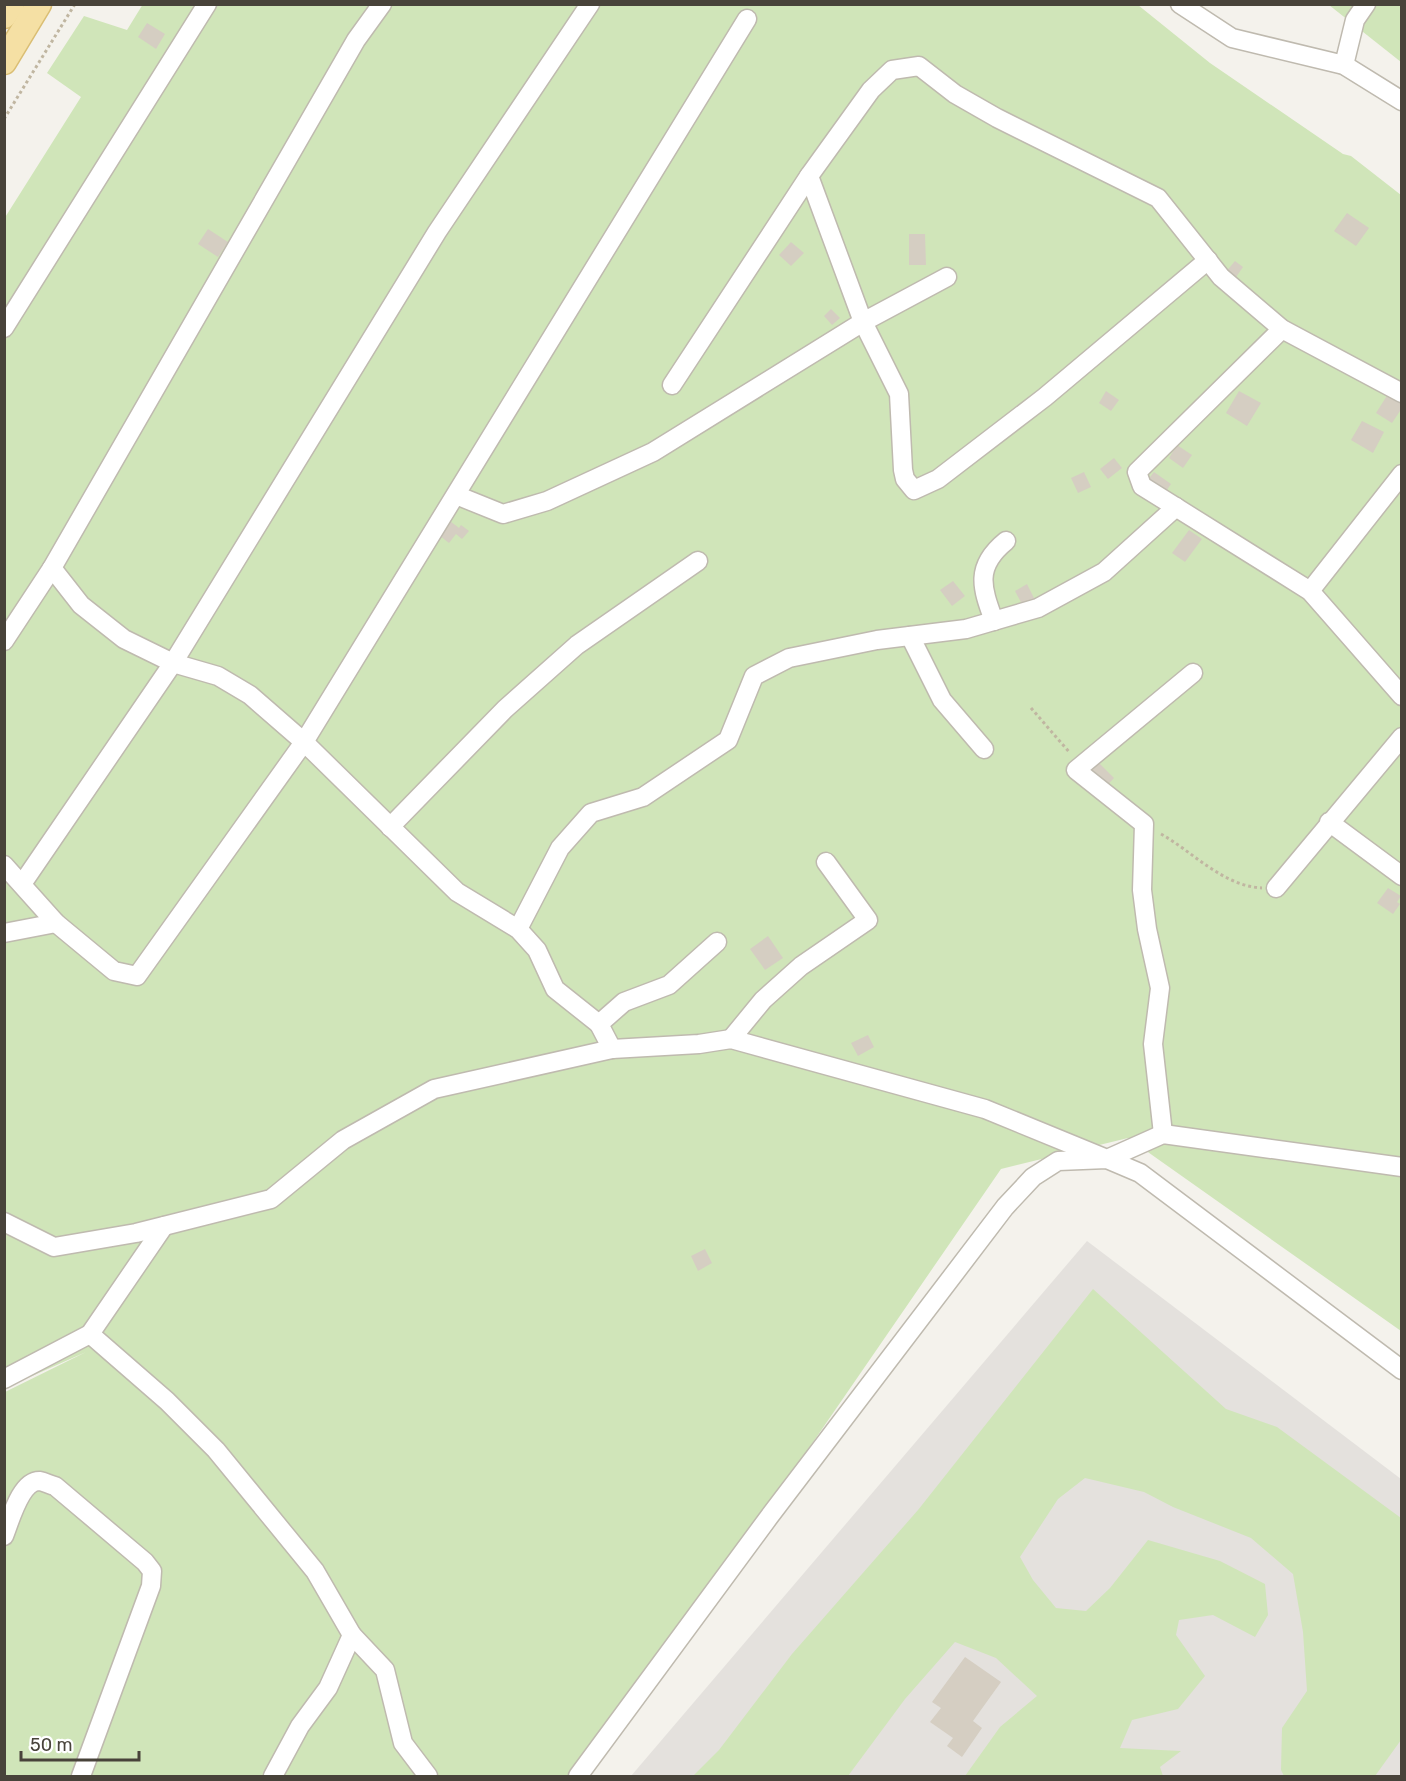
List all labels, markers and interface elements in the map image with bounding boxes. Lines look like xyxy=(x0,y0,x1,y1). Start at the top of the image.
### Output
scale bar xyxy=(21,1724,140,1762)
text: 50 m xyxy=(30,1734,73,1756)

